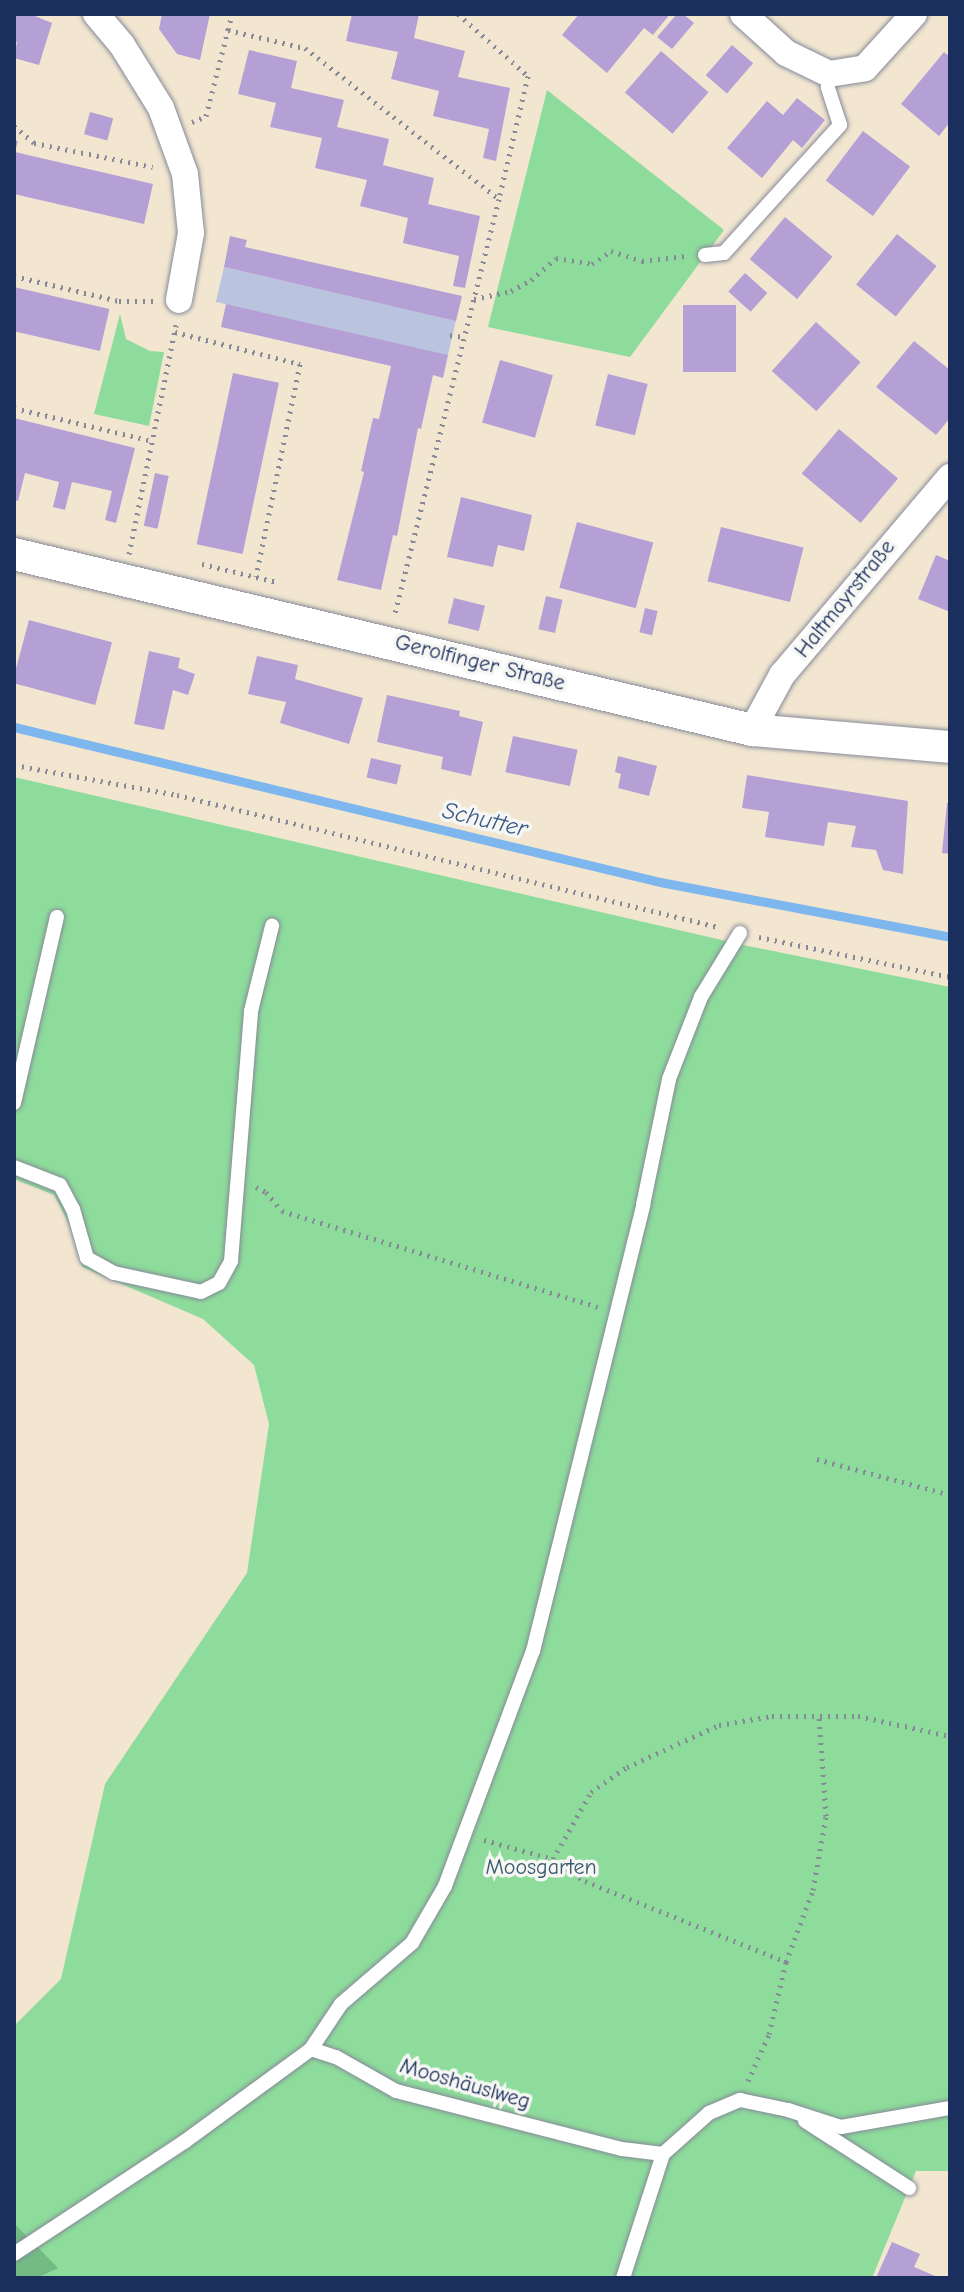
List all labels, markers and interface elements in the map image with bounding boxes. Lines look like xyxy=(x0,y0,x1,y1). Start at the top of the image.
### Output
street label: Haltmayrstraße xyxy=(789,535,901,663)
street label: Gerolfinger Straße xyxy=(392,629,568,697)
water label: Schutter xyxy=(440,796,530,844)
park label: Moosgarten xyxy=(485,1855,597,1881)
street label: Mooshäuslweg xyxy=(397,2053,533,2115)

